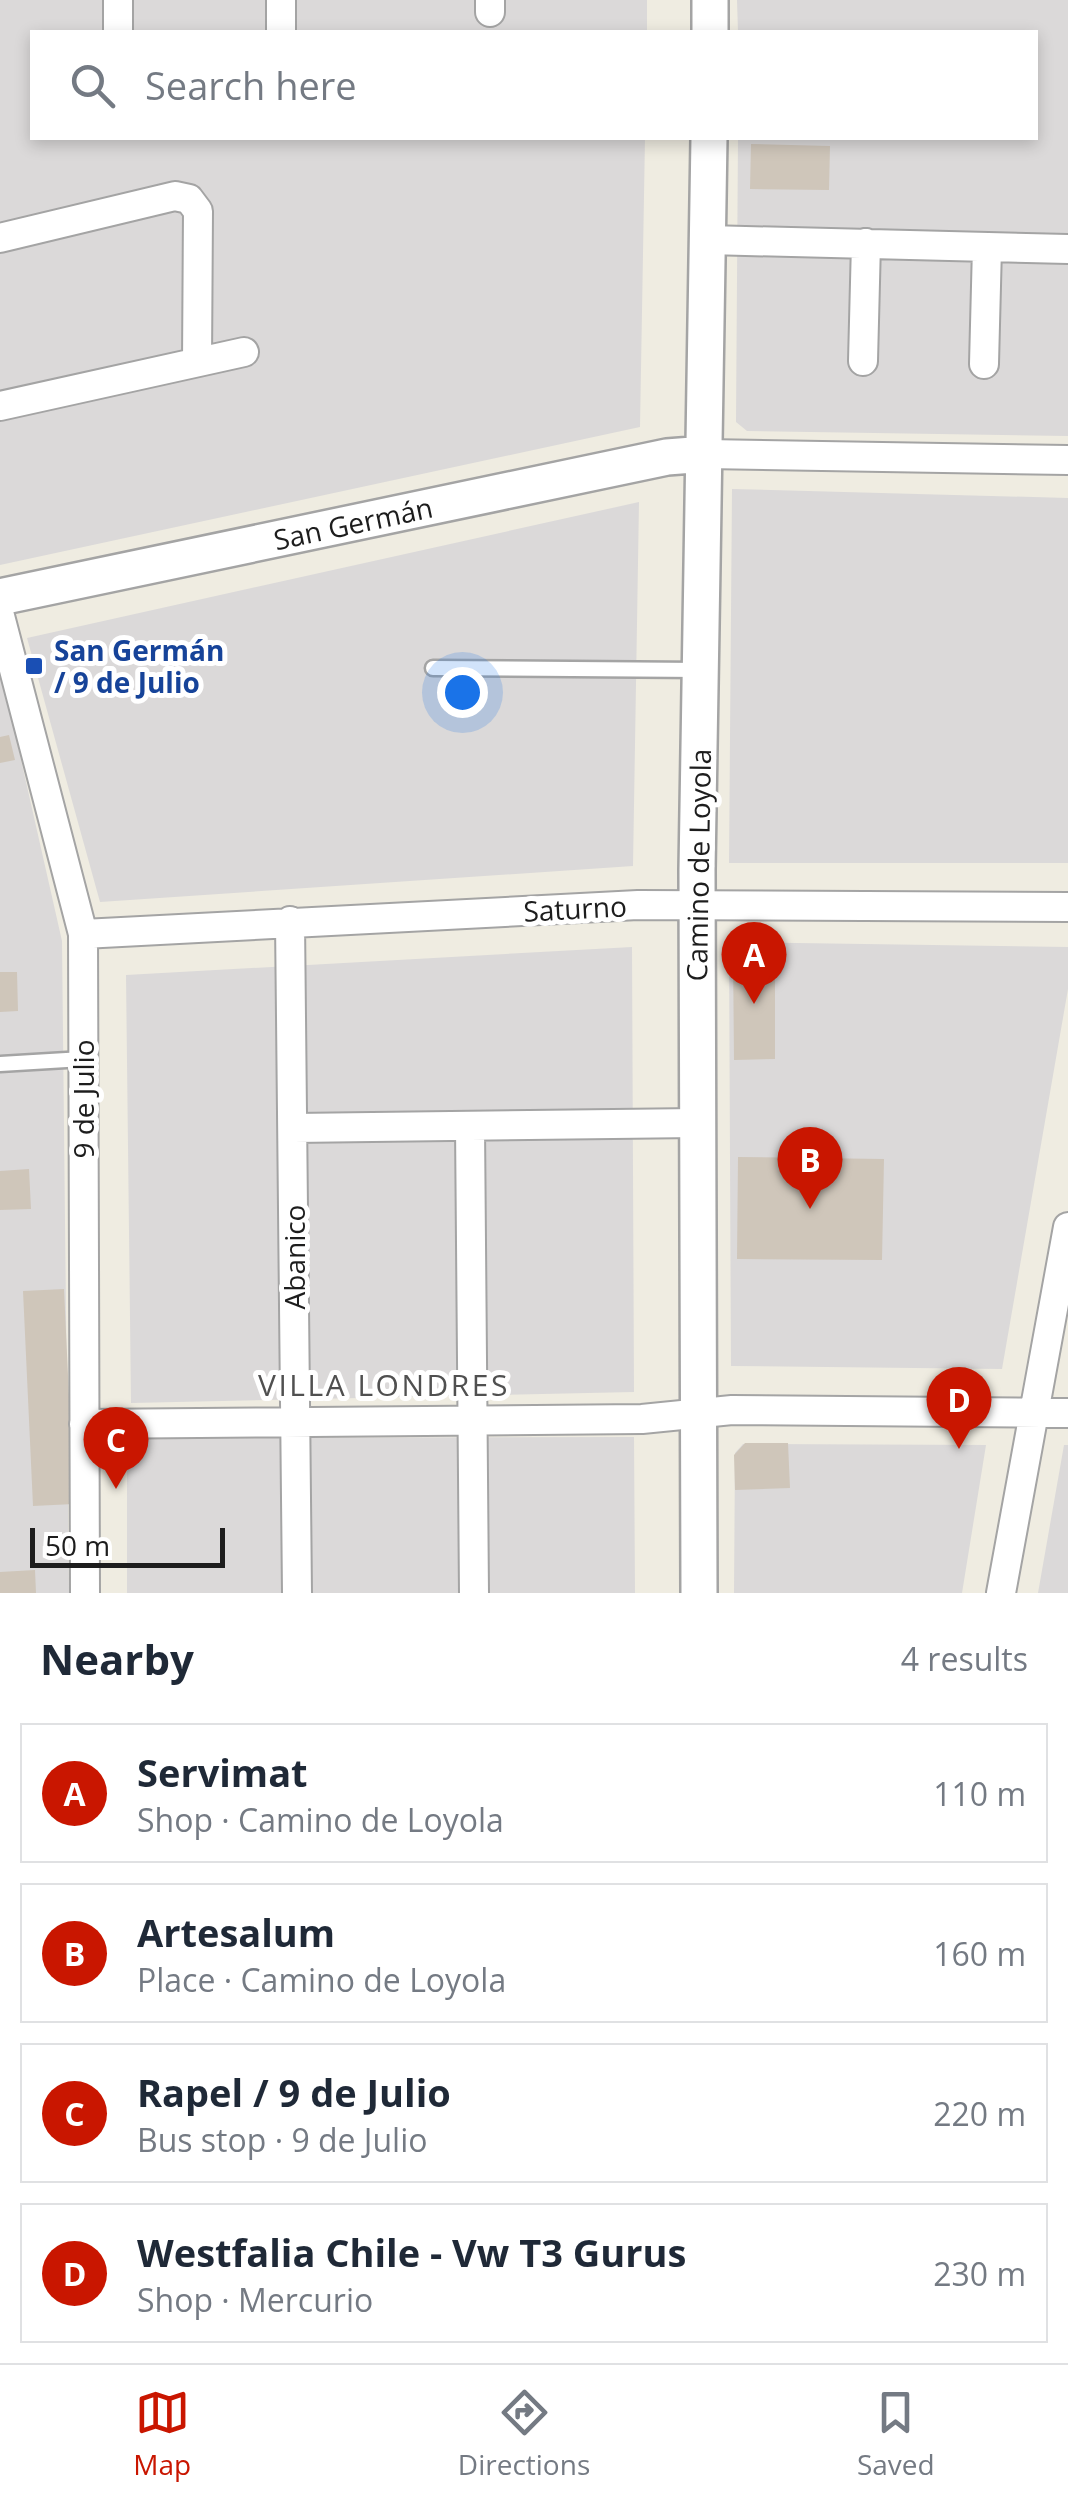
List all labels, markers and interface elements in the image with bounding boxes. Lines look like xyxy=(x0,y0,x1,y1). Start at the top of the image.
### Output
search box xyxy=(30,30,1038,140)
icon: search xyxy=(65,58,120,113)
text: Search here xyxy=(145,59,357,111)
street label: San Germán xyxy=(270,488,436,558)
place label: San Germán / 9 de Julio xyxy=(54,631,224,701)
marker: San Germán / 9 de Julio xyxy=(23,655,45,677)
your location xyxy=(437,667,488,718)
street label: Camino de Loyola xyxy=(677,748,719,982)
street label: Saturno xyxy=(522,886,628,930)
pin: A xyxy=(722,922,786,1004)
street label: 9 de Julio xyxy=(64,1039,102,1159)
pin: B xyxy=(778,1126,842,1209)
street label: Abanico xyxy=(275,1205,313,1309)
district label: VILLA LONDRES xyxy=(258,1364,510,1405)
pin: D xyxy=(926,1366,992,1449)
pin: C xyxy=(84,1406,148,1489)
scale bar xyxy=(30,1523,225,1568)
text: 50 m xyxy=(45,1526,110,1564)
text: Nearby xyxy=(40,1630,194,1687)
text: 4 results xyxy=(901,1637,1028,1680)
text: Servimat xyxy=(137,1746,308,1798)
text: A xyxy=(63,1772,86,1815)
text: 110 m xyxy=(933,1772,1026,1815)
text: Shop · Camino de Loyola xyxy=(137,1798,504,1841)
text: Artesalum xyxy=(137,1906,335,1958)
text: B xyxy=(64,1932,85,1975)
text: 160 m xyxy=(933,1932,1026,1975)
text: Place · Camino de Loyola xyxy=(137,1958,506,2001)
text: Rapel / 9 de Julio xyxy=(137,2066,451,2118)
text: C xyxy=(64,2092,85,2135)
text: 220 m xyxy=(933,2092,1026,2135)
text: Bus stop · 9 de Julio xyxy=(137,2118,427,2161)
text: Westfalia Chile - Vw T3 Gurus xyxy=(137,2226,686,2278)
text: D xyxy=(63,2252,86,2295)
text: 230 m xyxy=(933,2252,1026,2295)
text: Shop · Mercurio xyxy=(137,2278,373,2321)
tab: Map xyxy=(133,2385,191,2483)
tab: Directions xyxy=(458,2385,590,2483)
tab: Saved xyxy=(857,2385,935,2483)

